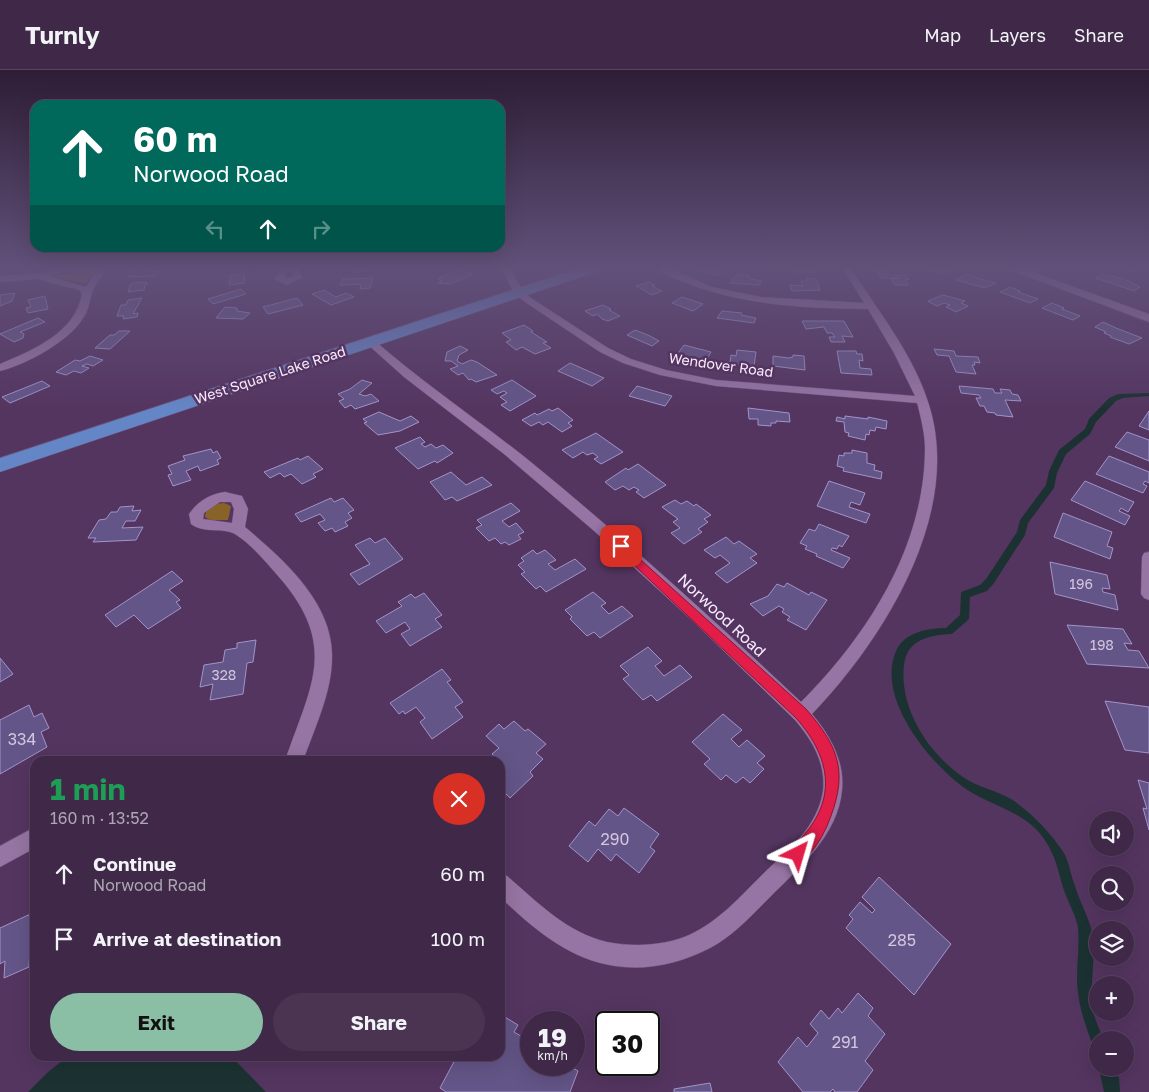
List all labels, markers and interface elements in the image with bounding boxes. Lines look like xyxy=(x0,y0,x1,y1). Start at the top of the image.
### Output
text: Turnly xyxy=(25,20,100,49)
text: Map xyxy=(924,24,961,46)
text: Layers xyxy=(989,24,1046,46)
text: Share xyxy=(1074,24,1124,46)
text: 60 m xyxy=(133,118,217,160)
icon: ahead xyxy=(50,120,115,185)
text: Norwood Road xyxy=(133,160,289,187)
icon: left xyxy=(201,215,229,243)
icon: ahead xyxy=(254,215,282,243)
icon: right xyxy=(307,215,335,243)
street label: West Square Lake Road xyxy=(192,342,348,407)
street label: Wendover Road xyxy=(668,349,774,380)
pin xyxy=(600,525,642,567)
icon: arrive xyxy=(607,532,635,560)
street label: Norwood Road xyxy=(674,569,770,661)
house number: 196 xyxy=(1069,575,1093,592)
house number: 198 xyxy=(1090,636,1114,653)
house number: 328 xyxy=(212,666,236,683)
house number: 334 xyxy=(8,729,36,749)
text: 1 min xyxy=(50,771,126,807)
button: close xyxy=(433,773,485,825)
text: 160 m · 13:52 xyxy=(50,808,149,828)
map controls xyxy=(1089,811,1134,1076)
button: sound xyxy=(1089,811,1134,856)
position arrow xyxy=(771,827,823,879)
house number: 290 xyxy=(601,829,629,849)
text: Continue xyxy=(93,852,176,875)
icon: ahead xyxy=(50,860,78,888)
text: 60 m xyxy=(440,862,485,885)
button: search xyxy=(1089,866,1134,911)
text: Norwood Road xyxy=(93,875,206,895)
button: layers xyxy=(1089,921,1134,966)
icon: arrive xyxy=(50,925,78,953)
text: Arrive at destination xyxy=(93,927,281,950)
text: 100 m xyxy=(431,927,485,950)
house number: 285 xyxy=(888,930,916,950)
button: + xyxy=(1089,976,1134,1021)
button: Exit xyxy=(50,993,263,1051)
button: Share xyxy=(273,993,485,1051)
speed limit sign: 30 xyxy=(595,1011,660,1076)
text: 19 xyxy=(538,1022,567,1053)
button: − xyxy=(1089,1031,1134,1076)
house number: 291 xyxy=(832,1032,859,1052)
text: km/h xyxy=(537,1048,568,1063)

